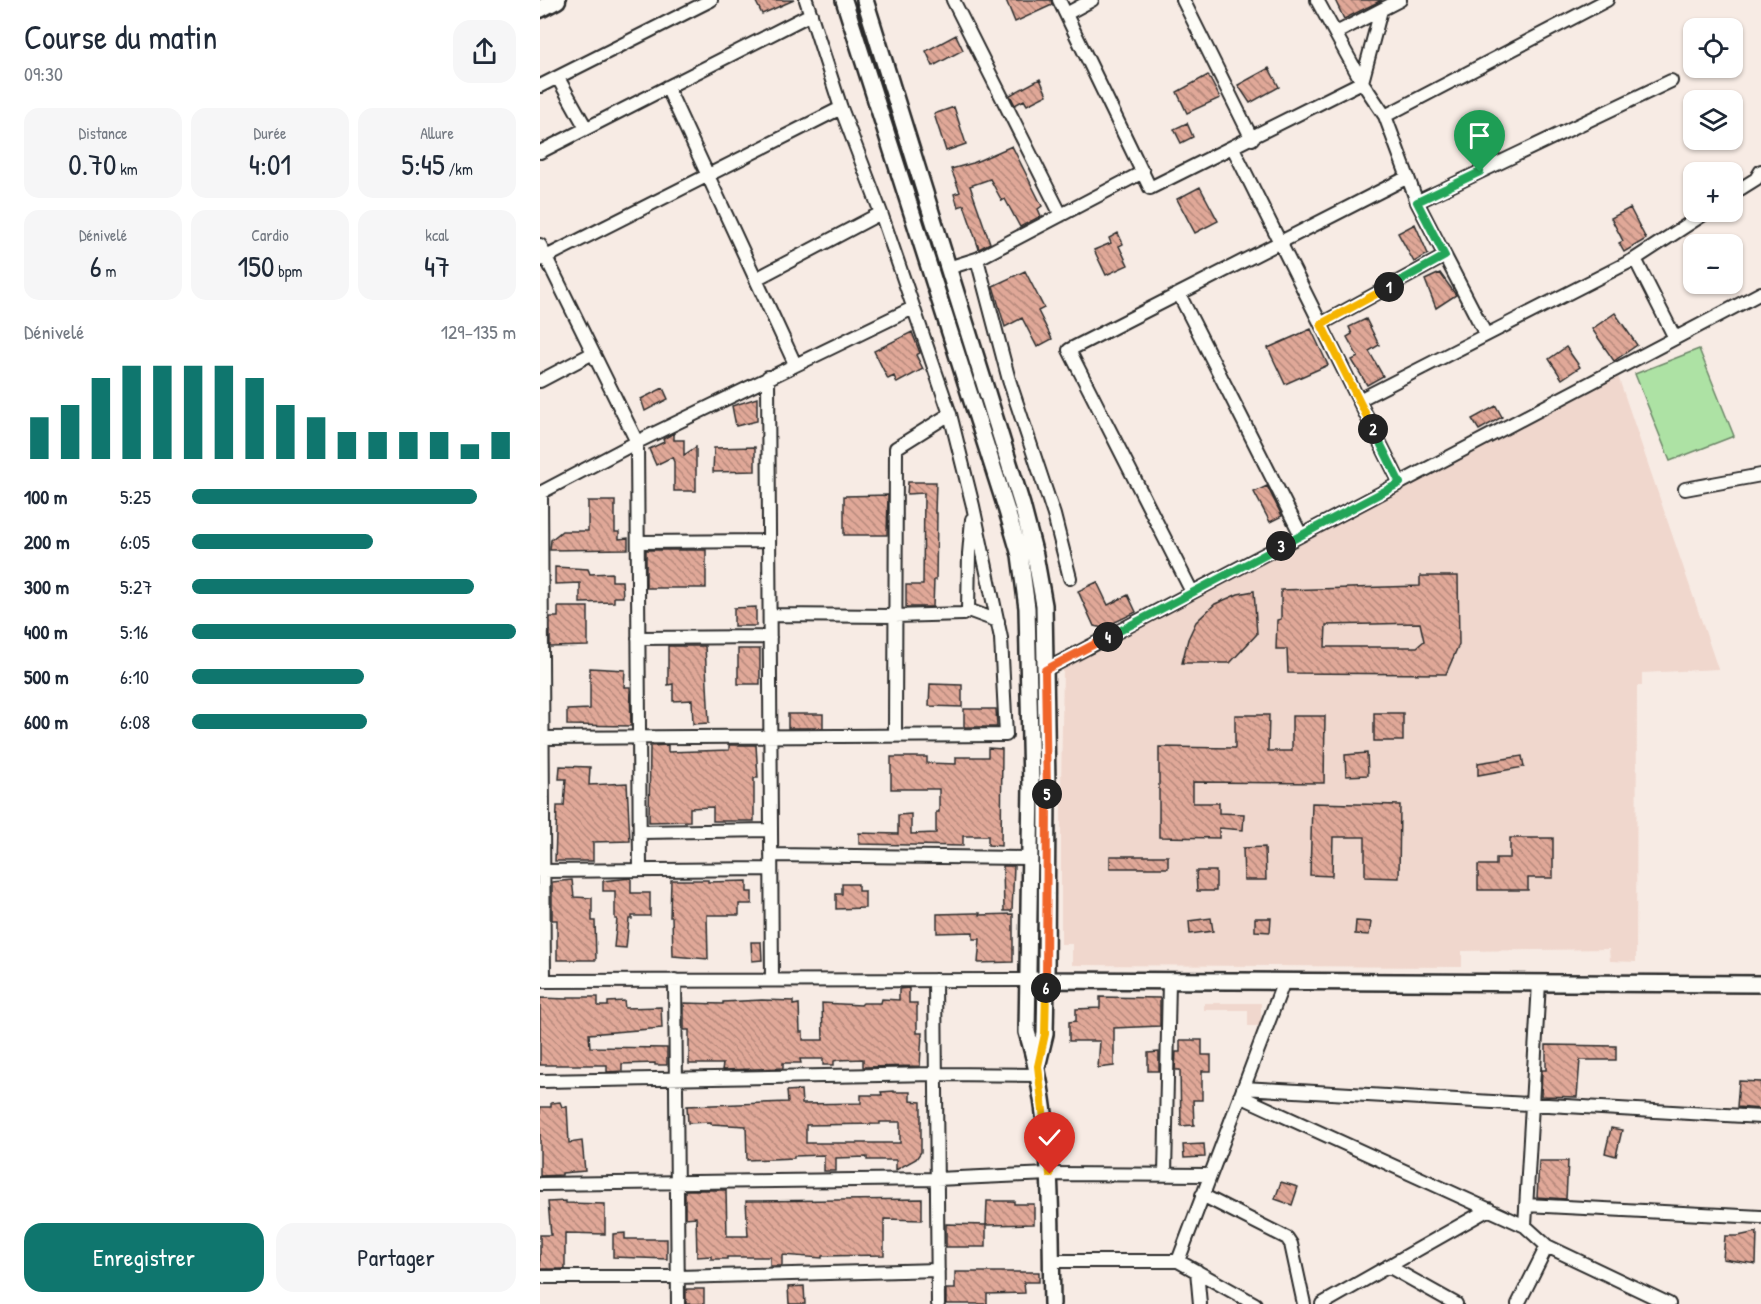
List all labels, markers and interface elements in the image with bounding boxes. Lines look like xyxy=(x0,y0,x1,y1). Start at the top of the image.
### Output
text: Course du matin xyxy=(24,15,217,59)
map controls xyxy=(1683,18,1743,294)
button: locate xyxy=(1683,18,1743,78)
button: share xyxy=(453,20,516,83)
text: 09:30 xyxy=(24,60,63,87)
button: layers xyxy=(1683,90,1743,150)
pin xyxy=(1454,110,1505,172)
icon: arrive xyxy=(1463,119,1496,152)
text: Distance xyxy=(79,122,127,144)
text: Durée xyxy=(254,122,286,144)
text: Allure xyxy=(420,122,454,144)
text: 0.70 xyxy=(68,144,116,184)
text: 4:01 xyxy=(249,144,291,184)
text: 5:45 xyxy=(401,144,445,184)
text: km xyxy=(116,158,138,180)
text: /km xyxy=(445,158,473,180)
button: + xyxy=(1683,162,1743,222)
text: Dénivelé xyxy=(79,224,127,246)
text: Cardio xyxy=(251,224,289,246)
text: kcal xyxy=(425,224,449,246)
button: − xyxy=(1683,234,1743,294)
text: 6 xyxy=(90,246,102,286)
text: 150 xyxy=(237,246,275,286)
text: 47 xyxy=(424,246,450,286)
text: m xyxy=(102,260,116,282)
text: bpm xyxy=(275,260,303,282)
pin: 1 xyxy=(1374,272,1404,302)
text: 1 xyxy=(1386,276,1392,298)
text: Dénivelé xyxy=(24,318,84,345)
text: 129–135 m xyxy=(441,318,516,345)
pin: 2 xyxy=(1358,414,1388,444)
text: 2 xyxy=(1369,418,1377,440)
text: 100 m xyxy=(24,483,67,510)
text: 5:25 xyxy=(120,483,151,510)
text: 200 m xyxy=(24,528,69,555)
text: 6:05 xyxy=(120,528,150,555)
pin: 3 xyxy=(1266,531,1296,561)
text: 3 xyxy=(1277,535,1285,557)
text: 300 m xyxy=(24,573,69,600)
text: 5:27 xyxy=(120,573,152,600)
text: 400 m xyxy=(24,618,68,645)
text: 5:16 xyxy=(120,618,148,645)
pin: 4 xyxy=(1093,622,1123,652)
text: 4 xyxy=(1105,626,1111,648)
text: 500 m xyxy=(24,663,69,690)
text: 6:10 xyxy=(120,663,149,690)
text: 600 m xyxy=(24,708,68,735)
text: 6:08 xyxy=(120,708,150,735)
pin: 5 xyxy=(1032,779,1062,809)
text: 5 xyxy=(1044,783,1050,805)
pin: 6 xyxy=(1031,973,1061,1003)
text: 6 xyxy=(1043,977,1049,999)
pin xyxy=(1024,1112,1075,1174)
icon: check xyxy=(1033,1121,1066,1154)
button: Enregistrer xyxy=(24,1223,264,1292)
button: Partager xyxy=(276,1223,516,1292)

